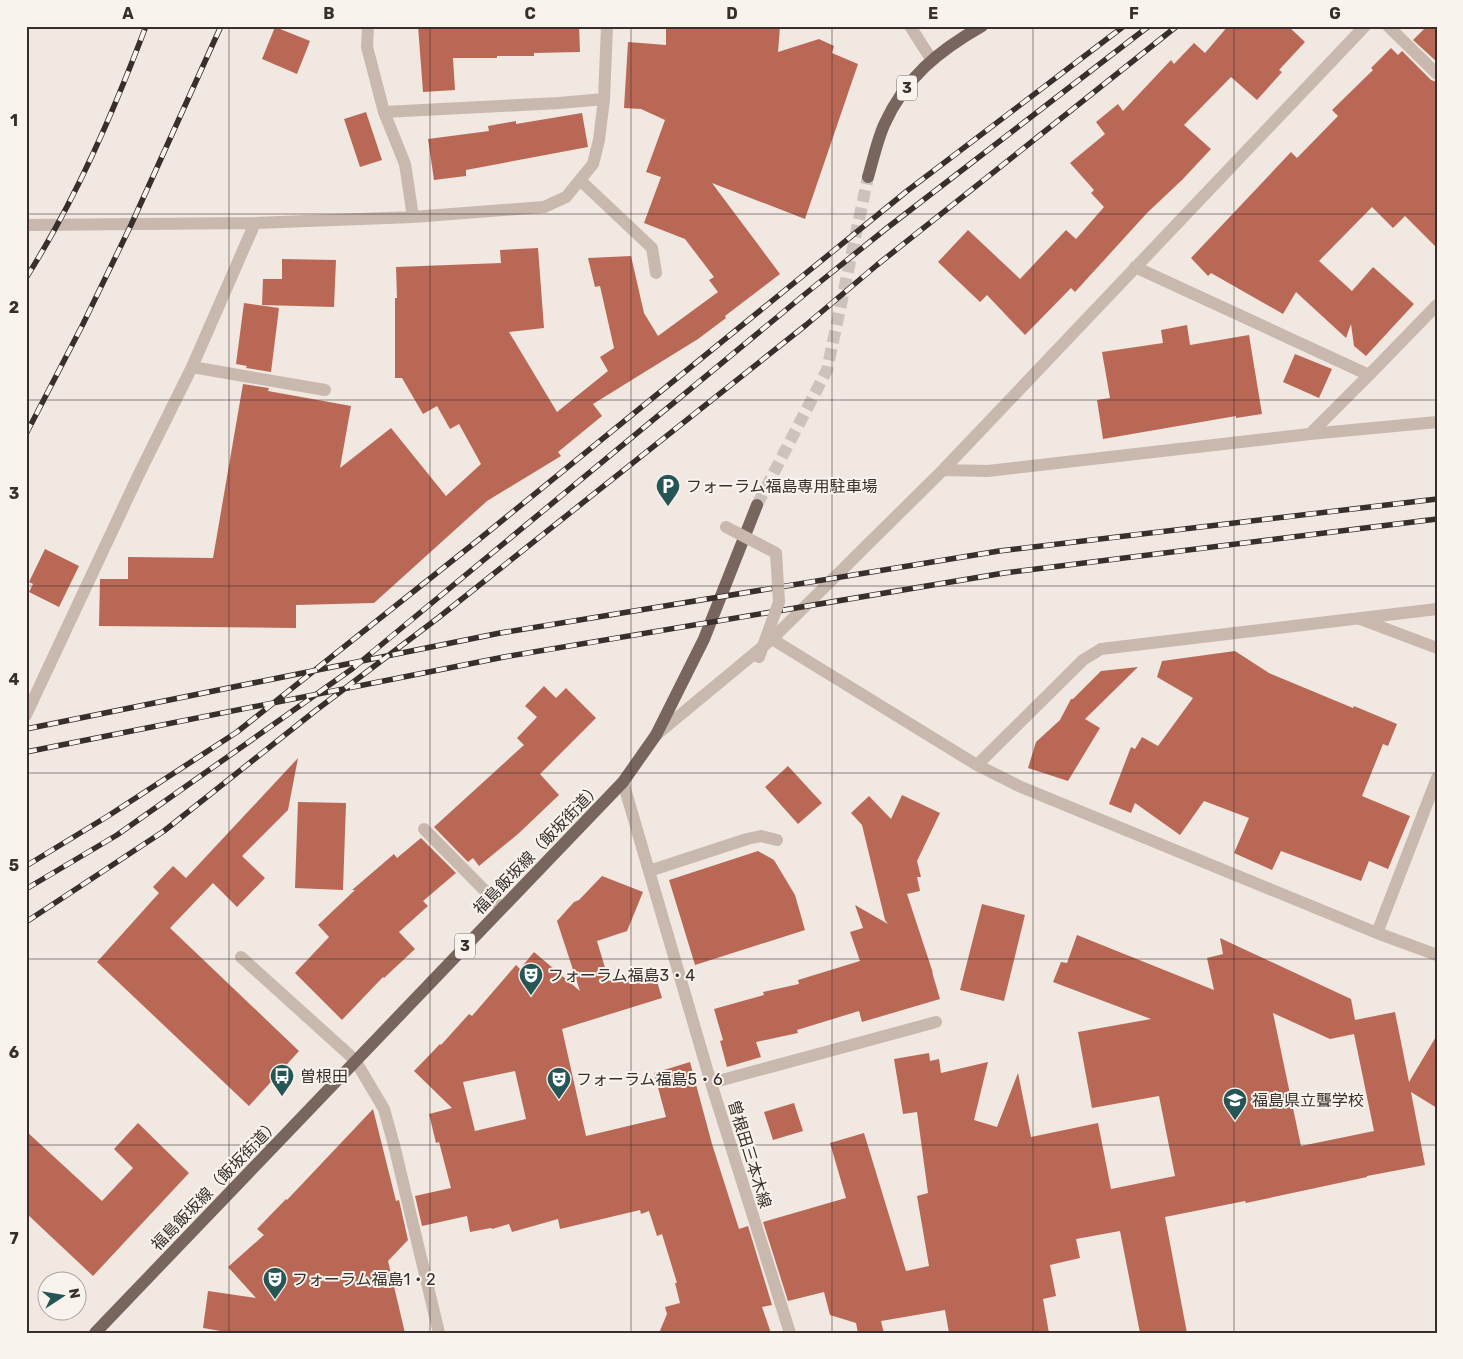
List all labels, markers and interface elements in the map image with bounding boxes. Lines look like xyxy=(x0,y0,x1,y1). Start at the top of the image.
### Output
text: A xyxy=(122,4,134,23)
text: B xyxy=(323,4,335,23)
text: C xyxy=(524,4,536,23)
text: D xyxy=(726,4,738,23)
text: E xyxy=(928,4,938,23)
text: F xyxy=(1129,4,1139,23)
text: G xyxy=(1329,4,1341,23)
road number: 3 xyxy=(897,76,917,100)
text: 1 xyxy=(10,111,18,130)
text: 2 xyxy=(9,298,19,317)
parking icon: フォーラム福島専用駐車場 xyxy=(655,473,681,507)
place label: フォーラム福島専用駐車場 xyxy=(686,477,878,496)
text: 3 xyxy=(9,484,19,503)
text: 4 xyxy=(9,670,20,689)
street label: 福島飯坂線（飯坂街道） xyxy=(469,778,605,918)
text: 5 xyxy=(9,856,19,875)
road number: 3 xyxy=(455,934,475,958)
theatre icon: フォーラム福島3・4 xyxy=(518,962,544,996)
place label: フォーラム福島3・4 xyxy=(548,966,695,985)
text: 6 xyxy=(9,1043,19,1062)
bus stop icon: 曽根田 xyxy=(269,1063,295,1097)
theatre icon: フォーラム福島5・6 xyxy=(546,1066,572,1100)
place label: 曽根田 xyxy=(300,1067,348,1086)
place label: フォーラム福島5・6 xyxy=(576,1070,723,1089)
school or university icon: 福島県立聾学校 xyxy=(1222,1087,1248,1121)
place label: 福島県立聾学校 xyxy=(1252,1091,1364,1110)
street label: 曽根田三本木線 xyxy=(724,1098,775,1210)
street label: 福島飯坂線（飯坂街道） xyxy=(147,1114,283,1254)
text: 7 xyxy=(9,1229,19,1248)
theatre icon: フォーラム福島1・2 xyxy=(262,1266,288,1300)
place label: フォーラム福島1・2 xyxy=(292,1270,436,1289)
north arrow xyxy=(38,1272,88,1322)
text: N xyxy=(65,1287,84,1300)

